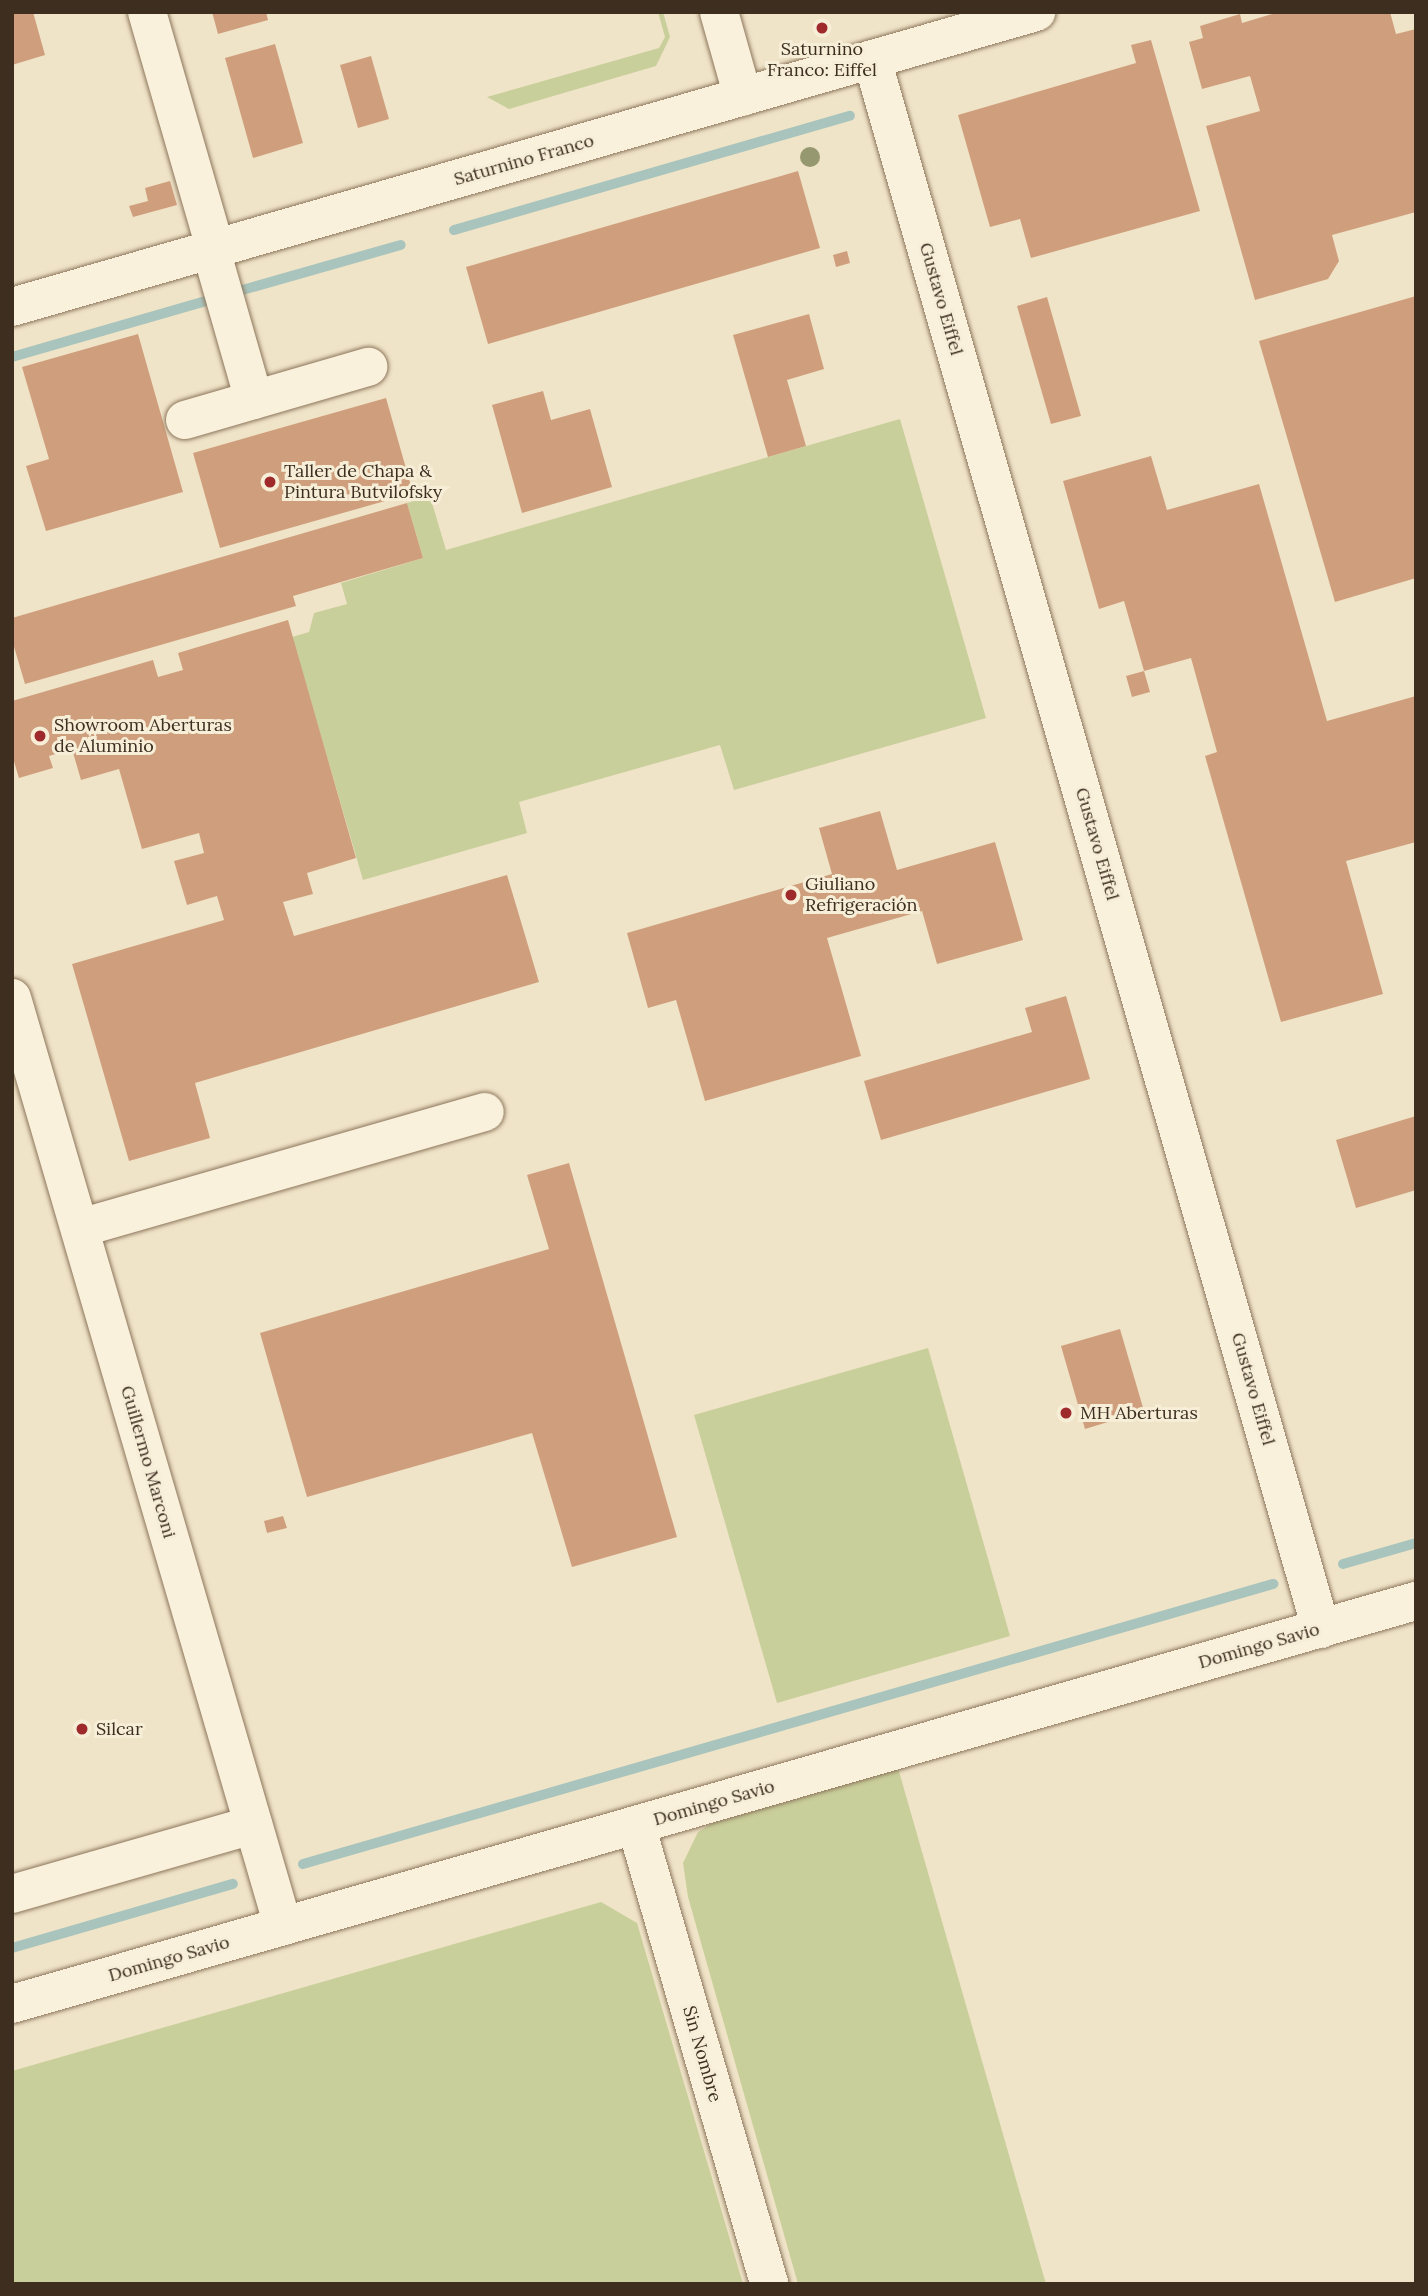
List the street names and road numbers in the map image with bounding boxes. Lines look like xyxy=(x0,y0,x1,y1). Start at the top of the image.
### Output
street label: Saturnino Franco xyxy=(452,130,596,190)
street label: Gustavo Eiffel xyxy=(915,240,967,358)
street label: Gustavo Eiffel xyxy=(1071,785,1123,903)
street label: Gustavo Eiffel xyxy=(1227,1330,1279,1448)
street label: Guillermo Marconi xyxy=(116,1383,180,1541)
street label: Domingo Savio xyxy=(1196,1618,1322,1674)
street label: Domingo Savio xyxy=(651,1775,777,1831)
street label: Domingo Savio xyxy=(106,1931,232,1987)
street label: Sin Nombre xyxy=(678,2004,726,2104)

